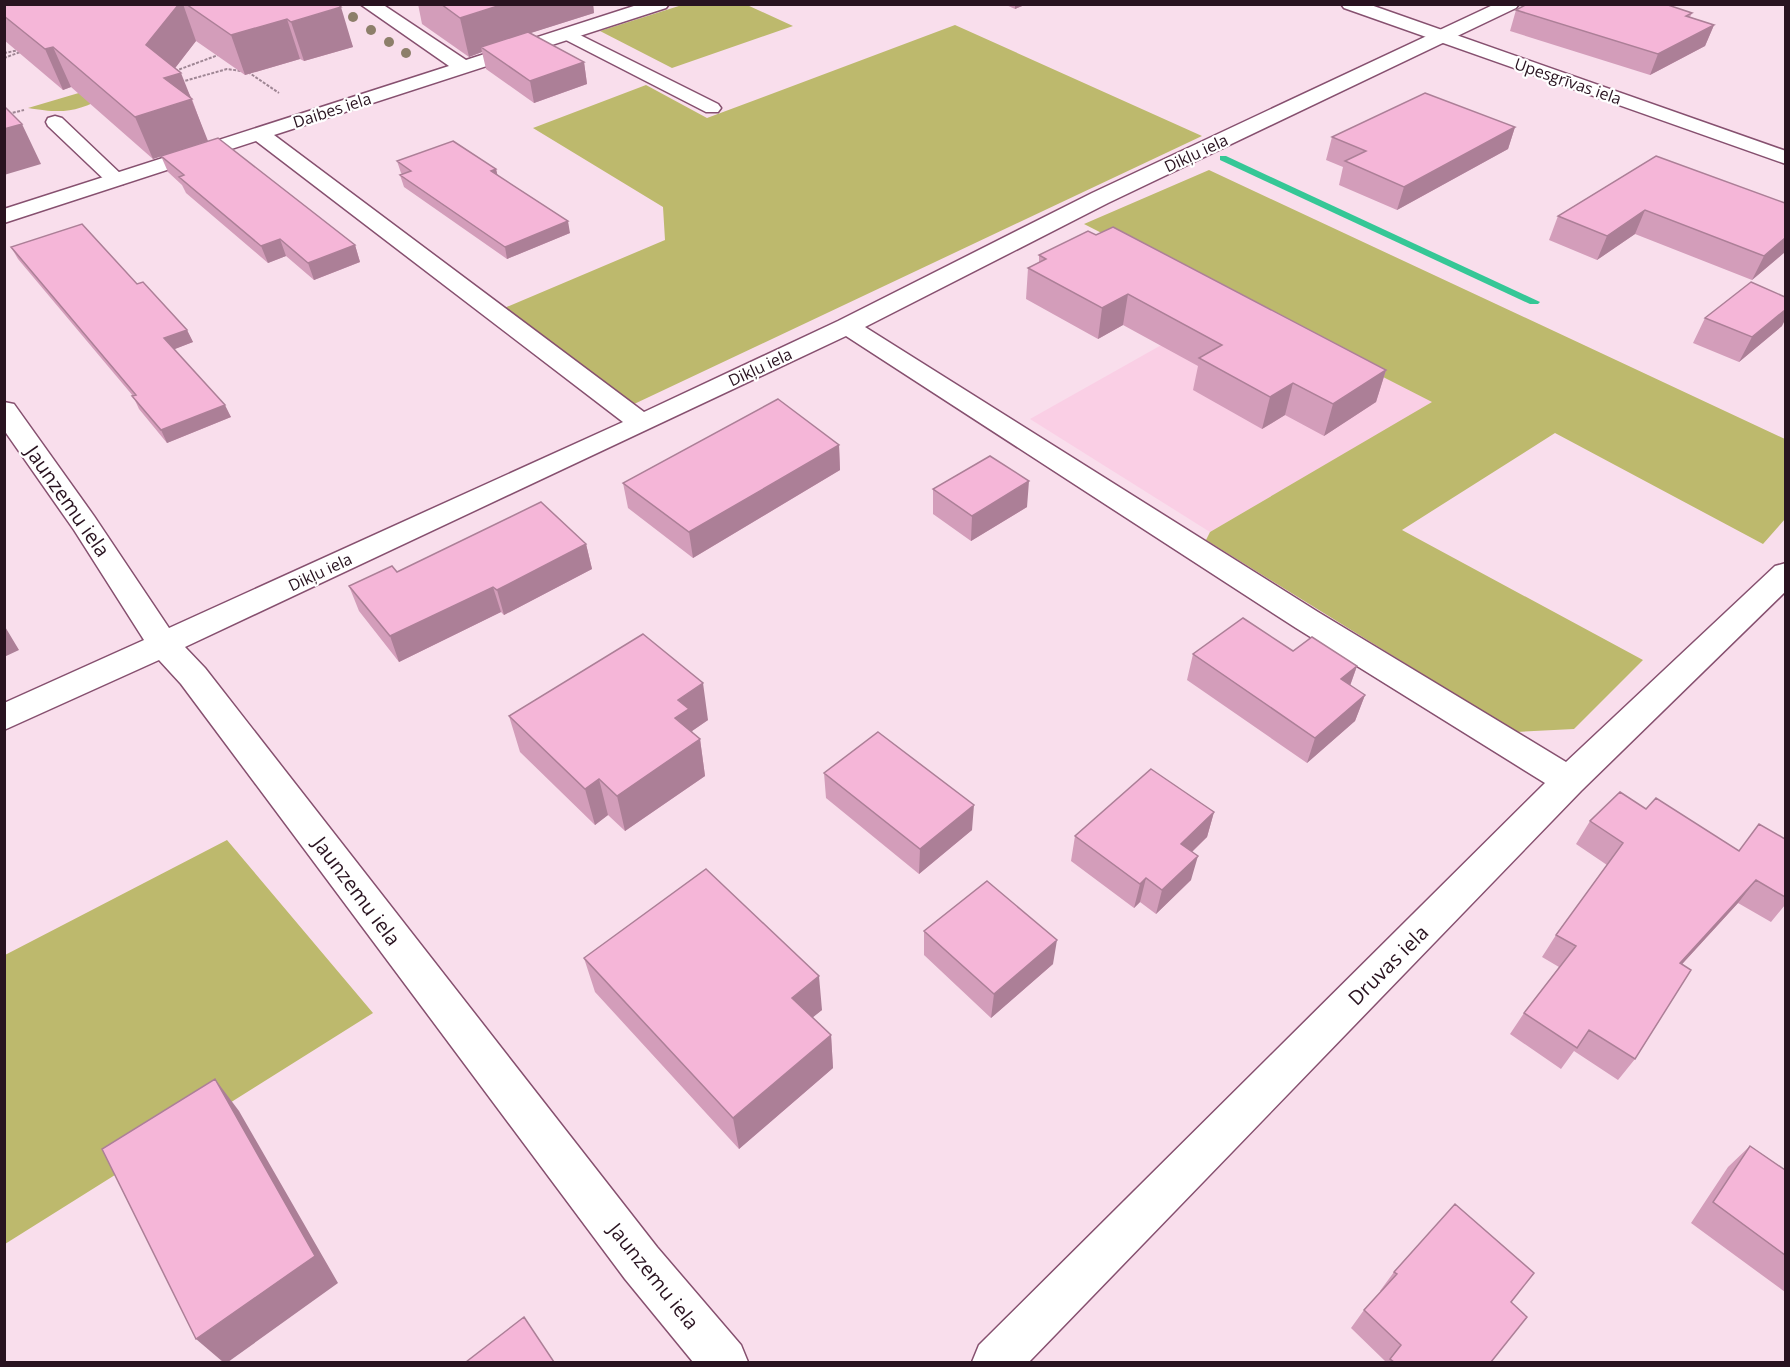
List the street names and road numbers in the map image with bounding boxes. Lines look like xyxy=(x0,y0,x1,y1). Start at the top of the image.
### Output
street label: Upesgrīvas iela xyxy=(1511,52,1625,110)
street label: Daibes iela xyxy=(290,87,374,133)
street label: Dikļu iela xyxy=(1161,129,1231,177)
street label: Dikļu iela xyxy=(725,343,795,391)
street label: Jaunzemu iela xyxy=(18,438,116,562)
street label: Dikļu iela xyxy=(285,548,355,596)
street label: Jaunzemu iela xyxy=(306,829,407,951)
street label: Druvas iela xyxy=(1342,919,1434,1011)
street label: Jaunzemu iela xyxy=(601,1215,705,1335)

